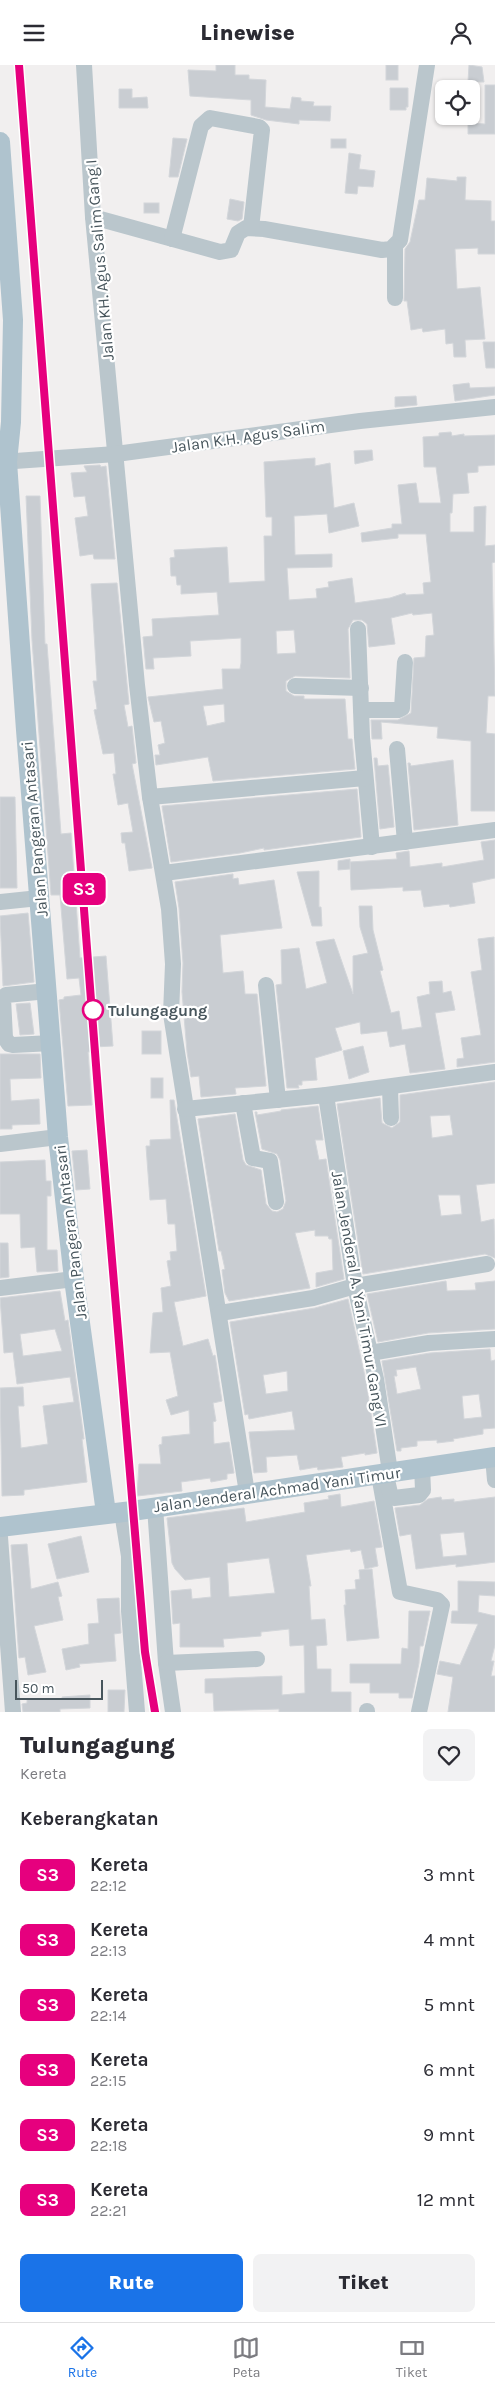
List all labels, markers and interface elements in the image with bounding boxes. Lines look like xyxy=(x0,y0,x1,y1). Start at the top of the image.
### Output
icon: menu xyxy=(20,19,48,47)
icon: person xyxy=(447,19,475,47)
text: Linewise xyxy=(200,20,295,46)
map controls xyxy=(435,80,480,125)
button: locate xyxy=(435,80,480,125)
street label: Jalan KH. Agus Salim Gang I xyxy=(81,159,118,361)
street label: Jalan K.H. Agus Salim xyxy=(170,416,326,457)
street label: Jalan Pangeran Antasari xyxy=(17,740,52,917)
line badge: S3 xyxy=(62,873,106,905)
text: S3 xyxy=(73,878,95,900)
marker: Tulungagung xyxy=(82,999,104,1021)
place label: Tulungagung xyxy=(108,1001,207,1020)
street label: Jalan Pangeran Antasari xyxy=(50,1143,91,1320)
street label: Jalan Jenderal A. Yani Timur Gang VI xyxy=(328,1170,391,1429)
street label: Jalan Jenderal Achmad Yani Timur xyxy=(152,1463,402,1516)
scale bar xyxy=(15,1677,102,1700)
text: 50 m xyxy=(22,1680,55,1697)
button: heart xyxy=(423,1729,475,1781)
text: Tulungagung xyxy=(20,1731,175,1759)
text: Kereta xyxy=(20,1764,67,1783)
text: Keberangkatan xyxy=(20,1808,159,1830)
text: Kereta xyxy=(90,1854,149,1876)
text: S3 xyxy=(36,1864,59,1886)
text: 3 mnt xyxy=(423,1864,475,1886)
text: 22:12 xyxy=(90,1876,127,1895)
text: Kereta xyxy=(90,1919,149,1941)
text: S3 xyxy=(36,1929,59,1951)
text: 4 mnt xyxy=(423,1929,475,1951)
text: 22:13 xyxy=(90,1941,127,1960)
text: Kereta xyxy=(90,1984,149,2006)
text: S3 xyxy=(36,1994,59,2016)
text: 5 mnt xyxy=(423,1994,475,2016)
text: 22:14 xyxy=(90,2006,126,2025)
text: Kereta xyxy=(90,2049,149,2071)
text: S3 xyxy=(36,2059,59,2081)
text: 6 mnt xyxy=(423,2059,475,2081)
text: 22:15 xyxy=(90,2071,127,2090)
text: Kereta xyxy=(90,2114,149,2136)
text: S3 xyxy=(36,2124,59,2146)
text: 9 mnt xyxy=(423,2124,475,2146)
text: 22:18 xyxy=(90,2136,127,2155)
text: Kereta xyxy=(90,2179,149,2201)
text: S3 xyxy=(36,2189,59,2211)
text: 12 mnt xyxy=(417,2189,475,2211)
text: 22:21 xyxy=(90,2201,127,2220)
button: Rute xyxy=(20,2254,243,2312)
button: Tiket xyxy=(253,2254,475,2312)
tab: Rute xyxy=(68,2334,97,2381)
tab: Peta xyxy=(232,2334,260,2381)
tab: Tiket xyxy=(396,2334,427,2381)

